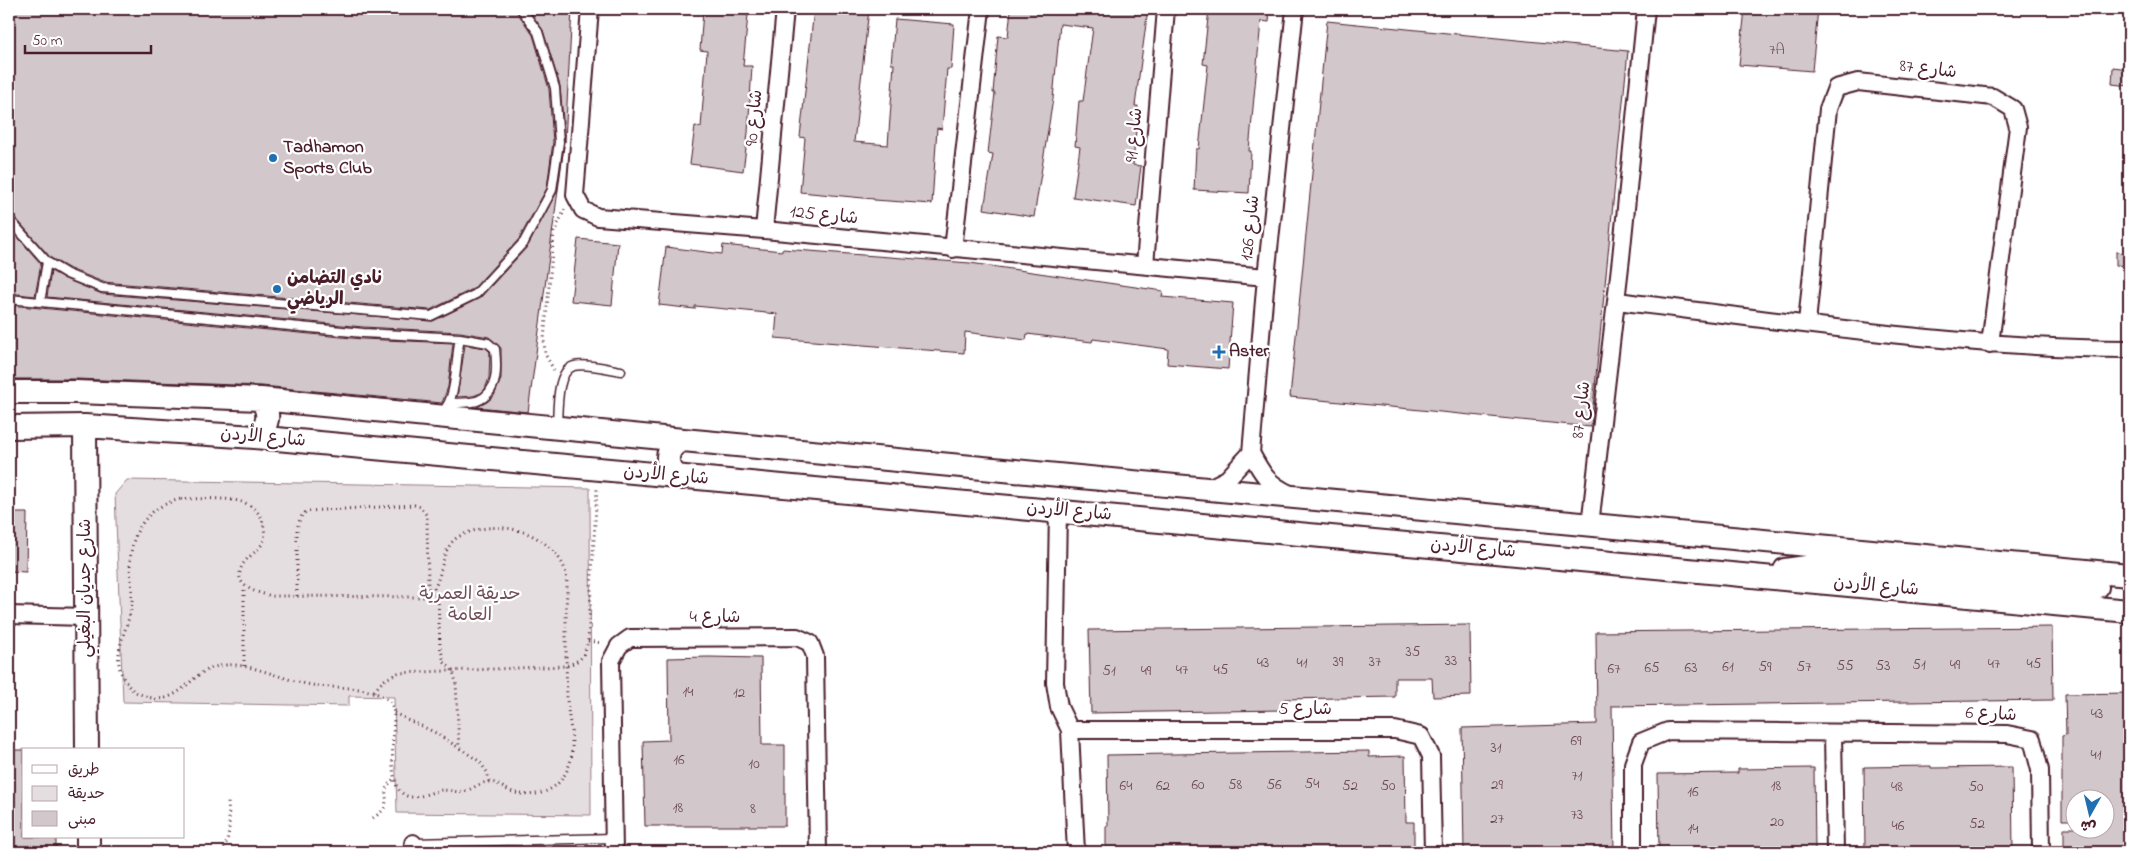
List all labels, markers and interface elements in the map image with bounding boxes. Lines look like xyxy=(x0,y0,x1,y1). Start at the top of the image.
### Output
scale bar xyxy=(25,22,151,54)
text: 50 m xyxy=(32,30,63,52)
house number: 7A xyxy=(1769,39,1785,61)
street label: شارع 87 xyxy=(1898,54,1958,86)
street label: شارع 90 xyxy=(740,89,770,147)
street label: شارع 91 xyxy=(1120,107,1150,163)
place label: Tadhamon Sports Club xyxy=(283,135,372,182)
marker: Tadhamon Sports Club xyxy=(267,152,279,164)
street label: شارع 126 xyxy=(1235,194,1267,262)
street label: شارع 125 xyxy=(789,199,859,233)
place label: نادي التضامن الرياضي xyxy=(287,266,382,314)
marker: نادي التضامن الرياضي xyxy=(271,283,283,295)
place label: Aster xyxy=(1229,339,1269,365)
marker: Aster xyxy=(1213,346,1225,358)
street label: شارع 87 xyxy=(1566,380,1598,440)
street label: شارع الأردن xyxy=(219,420,307,455)
street label: شارع الأردن xyxy=(622,458,710,493)
street label: شارع الأردن xyxy=(1025,494,1113,529)
street label: شارع جديان البغيلي xyxy=(73,518,100,658)
street label: شارع الأردن xyxy=(1429,531,1517,566)
street label: شارع الأردن xyxy=(1832,569,1920,604)
park label: حديقة العمرية العامة xyxy=(419,582,521,629)
street label: شارع 4 xyxy=(690,605,740,631)
house number: 35 xyxy=(1406,641,1421,663)
house number: 33 xyxy=(1445,650,1457,672)
house number: 39 xyxy=(1333,651,1344,673)
house number: 37 xyxy=(1369,651,1381,673)
house number: 43 xyxy=(1257,652,1269,674)
house number: 41 xyxy=(1297,652,1308,674)
house number: 47 xyxy=(1988,653,2000,675)
house number: 45 xyxy=(2027,653,2042,675)
house number: 51 xyxy=(1912,654,1926,676)
house number: 49 xyxy=(1950,654,1961,676)
house number: 55 xyxy=(1836,655,1854,677)
house number: 53 xyxy=(1876,655,1890,677)
house number: 61 xyxy=(1722,656,1734,678)
house number: 59 xyxy=(1758,656,1772,678)
house number: 57 xyxy=(1797,656,1811,678)
house number: 65 xyxy=(1644,657,1660,679)
house number: 63 xyxy=(1685,657,1697,679)
house number: 67 xyxy=(1608,658,1620,680)
house number: 47 xyxy=(1176,659,1188,681)
house number: 45 xyxy=(1214,659,1229,681)
house number: 51 xyxy=(1102,660,1116,682)
house number: 49 xyxy=(1141,660,1152,682)
house number: 14 xyxy=(683,681,693,703)
house number: 12 xyxy=(733,682,746,704)
street label: شارع 5 xyxy=(1278,697,1332,723)
street label: شارع 6 xyxy=(1965,701,2017,729)
house number: 43 xyxy=(2091,703,2103,725)
house number: 69 xyxy=(1570,730,1582,752)
house number: 31 xyxy=(1491,737,1502,759)
house number: 41 xyxy=(2091,744,2102,766)
legend xyxy=(22,748,185,838)
house number: 16 xyxy=(673,749,685,771)
house number: 10 xyxy=(748,753,760,775)
text: طريق xyxy=(68,759,100,781)
house number: 71 xyxy=(1572,765,1583,787)
house number: 54 xyxy=(1305,773,1319,795)
house number: 60 xyxy=(1191,774,1205,796)
house number: 58 xyxy=(1228,774,1242,796)
house number: 56 xyxy=(1266,774,1282,796)
house number: 29 xyxy=(1491,774,1503,796)
house number: 64 xyxy=(1120,775,1132,797)
house number: 62 xyxy=(1156,775,1171,797)
house number: 52 xyxy=(1342,775,1359,797)
house number: 50 xyxy=(1380,775,1396,797)
house number: 18 xyxy=(1771,775,1782,797)
house number: 48 xyxy=(1891,776,1903,798)
house number: 50 xyxy=(1968,776,1984,798)
house number: 16 xyxy=(1687,781,1699,803)
text: حديقة xyxy=(68,783,105,805)
north arrow xyxy=(2066,788,2116,838)
house number: 18 xyxy=(673,797,684,819)
house number: 8 xyxy=(750,798,756,820)
house number: 73 xyxy=(1571,804,1583,826)
house number: 27 xyxy=(1490,808,1504,830)
text: مبنى xyxy=(68,809,96,831)
house number: 20 xyxy=(1770,811,1784,833)
house number: 52 xyxy=(1969,813,1986,835)
text: ش xyxy=(2079,814,2097,837)
house number: 46 xyxy=(1892,815,1905,837)
house number: 14 xyxy=(1688,818,1698,840)

